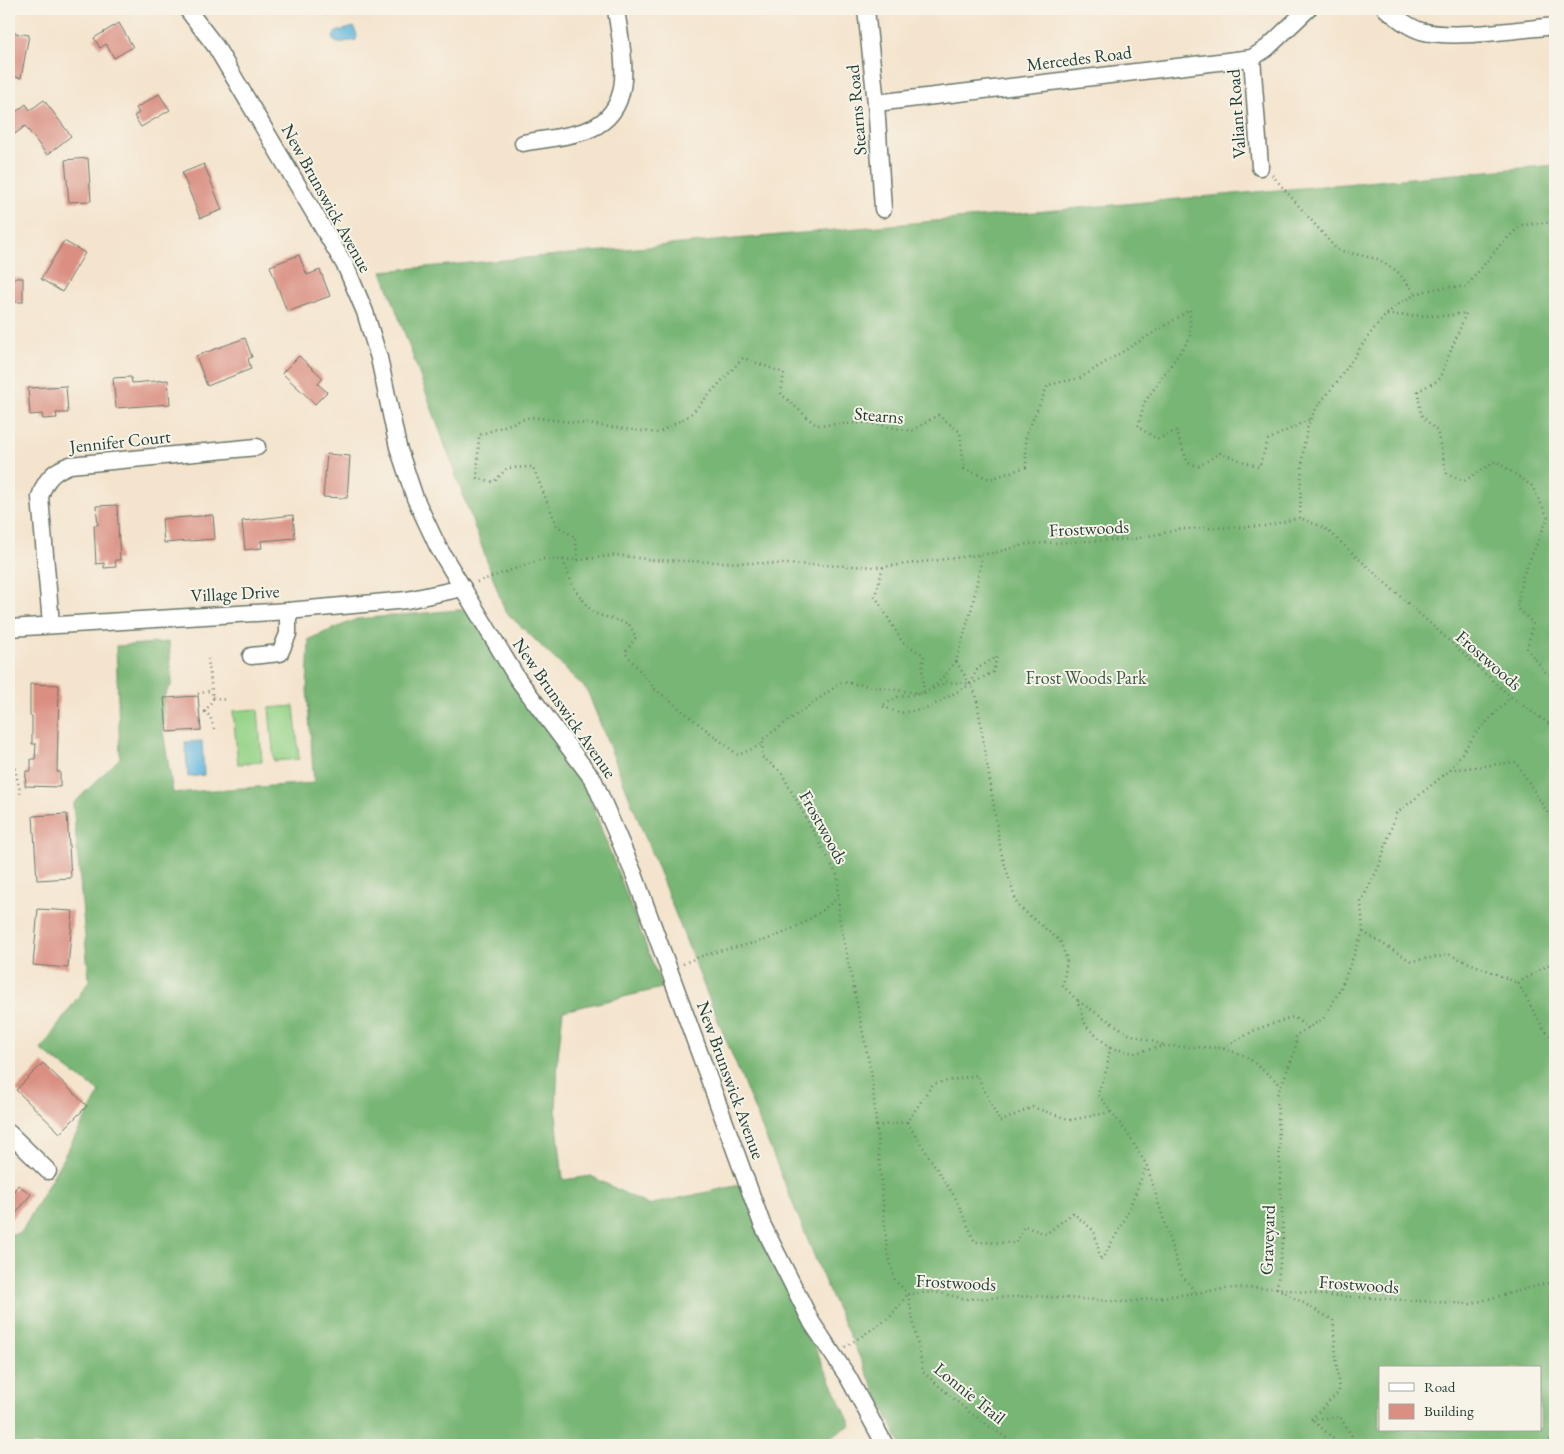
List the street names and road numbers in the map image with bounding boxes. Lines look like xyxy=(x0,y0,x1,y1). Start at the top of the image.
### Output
street label: Mercedes Road xyxy=(1025,40,1134,76)
street label: Stearns Road xyxy=(841,63,871,156)
street label: Valiant Road xyxy=(1221,68,1251,160)
street label: New Brunswick Avenue xyxy=(277,120,377,276)
street label: Stearns xyxy=(853,401,905,429)
street label: Jennifer Court xyxy=(66,424,172,458)
street label: Frostwoods xyxy=(1048,514,1130,542)
street label: Village Drive xyxy=(190,579,280,607)
street label: Frostwoods xyxy=(1451,625,1527,695)
street label: New Brunswick Avenue xyxy=(508,633,622,783)
street label: Frostwoods xyxy=(794,786,854,868)
street label: New Brunswick Avenue xyxy=(692,998,770,1162)
street label: Graveyard xyxy=(1254,1204,1280,1276)
street label: Frostwoods xyxy=(915,1268,997,1296)
street label: Frostwoods xyxy=(1318,1270,1400,1298)
street label: Lonnie Trail xyxy=(929,1357,1011,1429)

